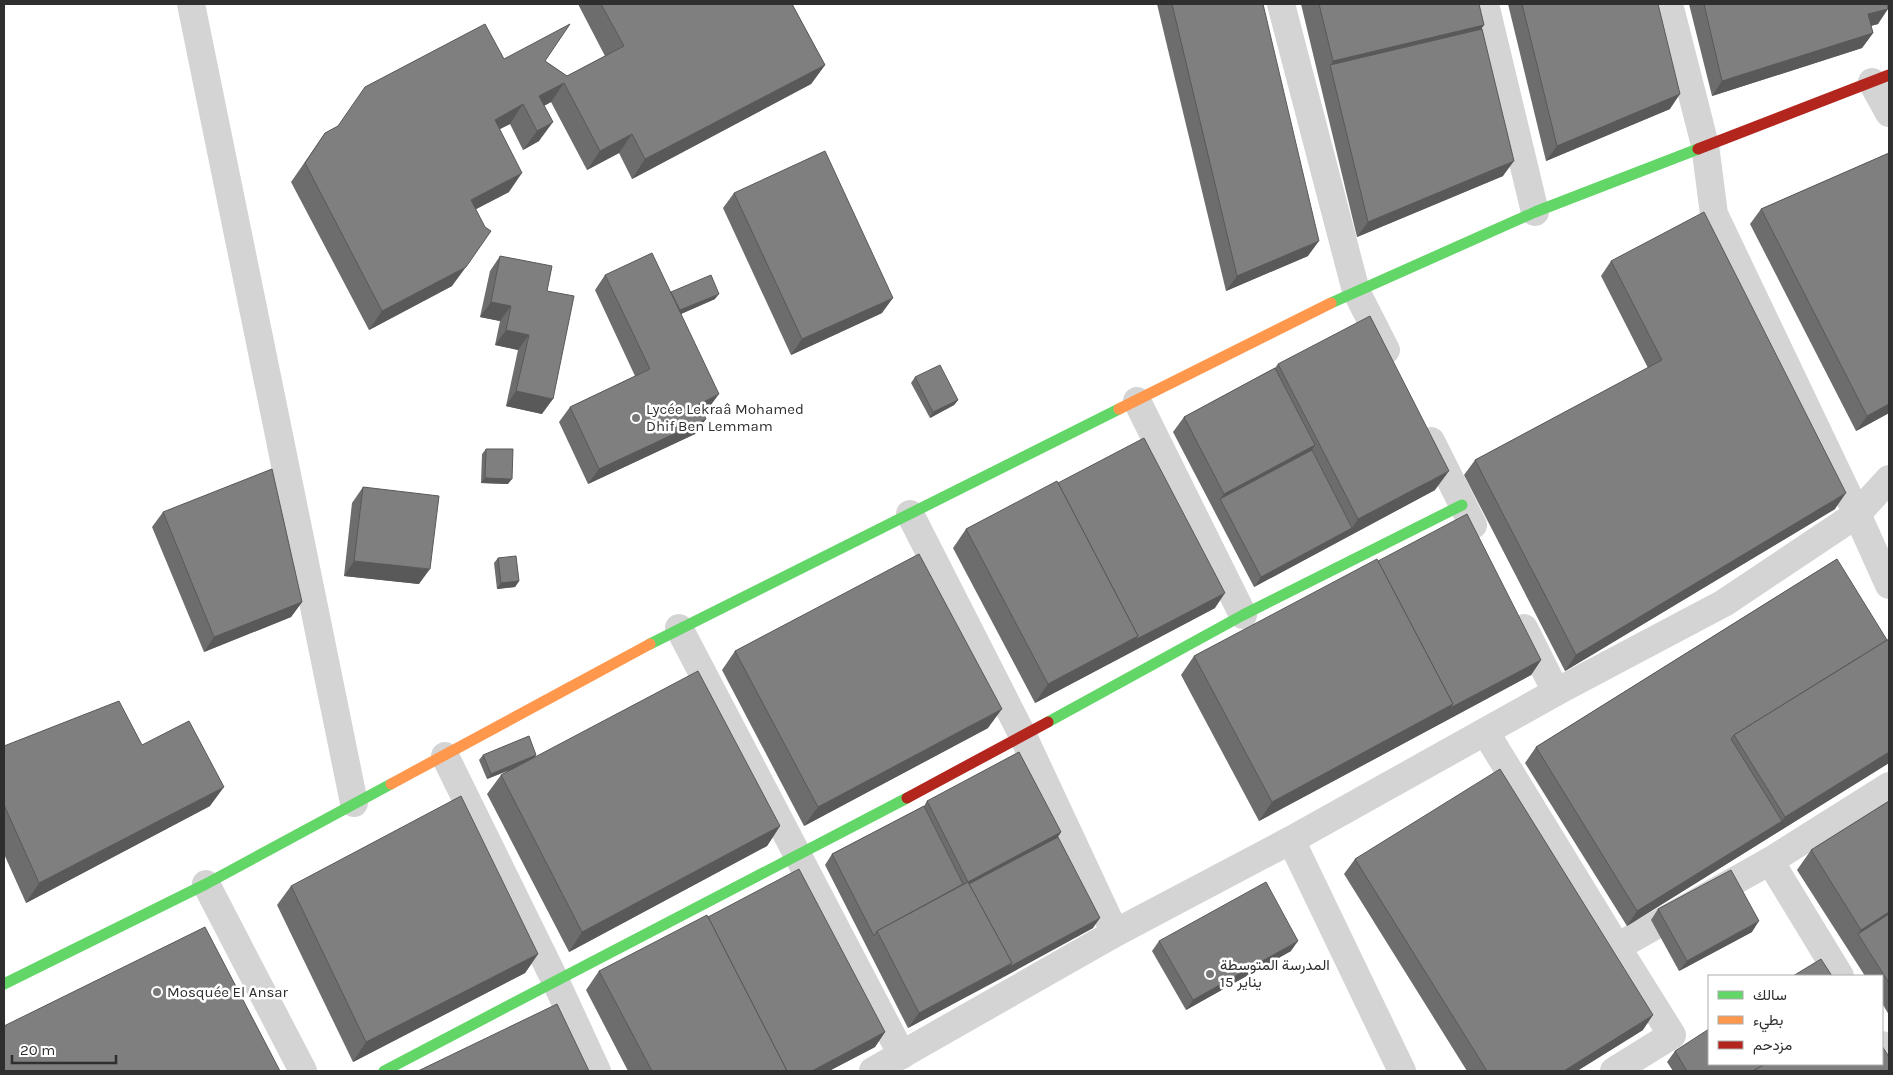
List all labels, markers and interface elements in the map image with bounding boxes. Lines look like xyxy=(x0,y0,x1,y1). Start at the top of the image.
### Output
place label: Lycée Lekraâ Mohamed Dhif Ben Lemmam xyxy=(646,400,804,435)
marker: Lycée Lekraâ Mohamed Dhif Ben Lemmam xyxy=(630,412,642,424)
place label: المدرسة المتوسطة 15 يناير xyxy=(1220,956,1330,991)
marker: المدرسة المتوسطة 15 يناير xyxy=(1204,968,1216,980)
legend xyxy=(1708,975,1883,1065)
place label: Mosquée El Ansar xyxy=(167,983,289,1001)
marker: Mosquée El Ansar xyxy=(151,986,163,998)
text: سالك xyxy=(1753,986,1787,1004)
text: بطيء xyxy=(1753,1011,1783,1033)
scale bar xyxy=(12,1032,116,1064)
text: مزدحم xyxy=(1753,1036,1792,1055)
text: 20 m xyxy=(20,1041,55,1059)

